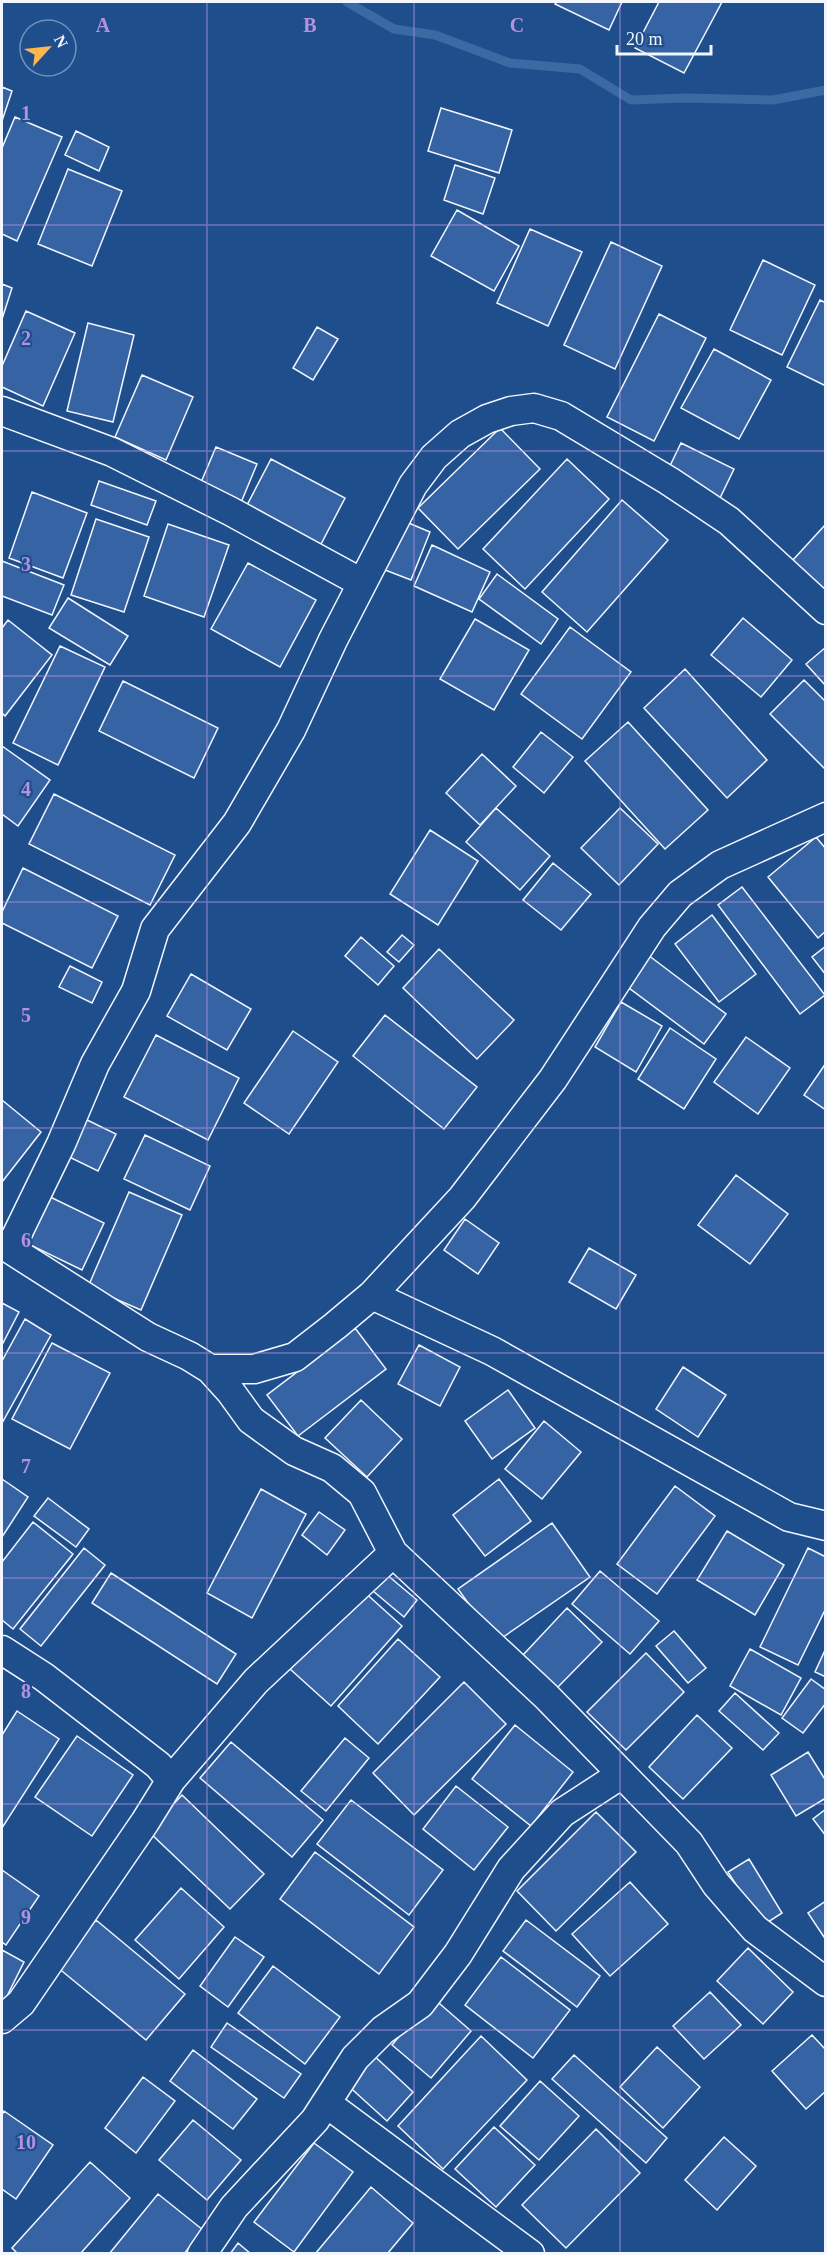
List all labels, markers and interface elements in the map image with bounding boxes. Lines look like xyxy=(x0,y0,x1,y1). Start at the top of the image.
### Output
text: A xyxy=(96,14,111,36)
text: B xyxy=(303,14,317,36)
text: C xyxy=(510,14,524,36)
north arrow xyxy=(18,18,78,78)
scale bar xyxy=(617,18,712,56)
text: 20 m xyxy=(626,29,663,49)
text: N xyxy=(51,32,71,51)
text: 1 xyxy=(21,102,31,124)
text: 2 xyxy=(21,327,31,349)
text: 3 xyxy=(21,553,31,575)
text: 4 xyxy=(21,778,31,800)
text: 5 xyxy=(21,1004,31,1026)
text: 6 xyxy=(21,1229,31,1251)
text: 7 xyxy=(21,1455,31,1477)
text: 8 xyxy=(21,1680,31,1702)
text: 9 xyxy=(21,1906,31,1928)
text: 10 xyxy=(16,2131,36,2153)

